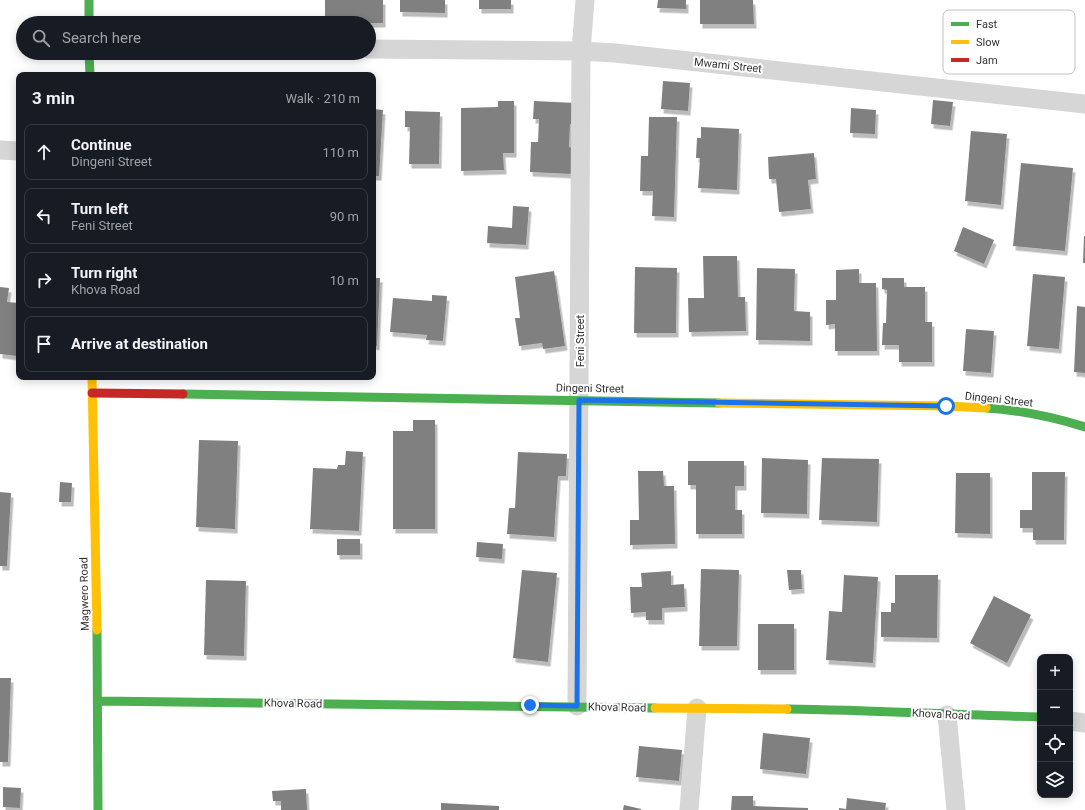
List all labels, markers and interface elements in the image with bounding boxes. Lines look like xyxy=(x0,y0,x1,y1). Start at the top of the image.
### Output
legend xyxy=(943,10,1075,74)
search box xyxy=(16,16,376,60)
text: Fast xyxy=(976,18,998,31)
icon: search xyxy=(30,27,52,49)
text: Search here xyxy=(62,29,141,47)
text: Slow xyxy=(976,36,1000,49)
text: Jam xyxy=(976,54,998,67)
street label: Mwami Street xyxy=(693,55,763,76)
text: 3 min xyxy=(32,88,75,108)
text: Walk · 210 m xyxy=(285,91,360,106)
text: Continue xyxy=(71,136,132,154)
icon: ahead xyxy=(33,141,55,163)
text: 110 m xyxy=(322,145,359,160)
text: Dingeni Street xyxy=(71,154,152,169)
text: Turn left xyxy=(71,200,128,218)
icon: left xyxy=(33,205,55,227)
text: 90 m xyxy=(330,209,359,224)
text: Feni Street xyxy=(71,218,133,233)
text: Turn right xyxy=(71,264,137,282)
icon: right xyxy=(33,269,55,291)
text: 10 m xyxy=(330,273,359,288)
text: Khova Road xyxy=(71,282,140,297)
street label: Feni Street xyxy=(574,314,587,367)
icon: arrive xyxy=(33,333,55,355)
text: Arrive at destination xyxy=(71,335,208,353)
street label: Dingeni Street xyxy=(556,381,625,396)
street label: Dingeni Street xyxy=(964,389,1034,410)
route start xyxy=(937,397,955,415)
street label: Magwero Road xyxy=(77,557,92,631)
map controls xyxy=(1037,654,1073,798)
button: + xyxy=(1037,654,1073,690)
button: − xyxy=(1037,690,1073,726)
street label: Khova Road xyxy=(264,696,322,711)
route end xyxy=(521,696,539,714)
street label: Khova Road xyxy=(588,700,646,715)
street label: Khova Road xyxy=(911,706,970,723)
button: locate xyxy=(1037,726,1073,762)
button: layers xyxy=(1037,762,1073,798)

